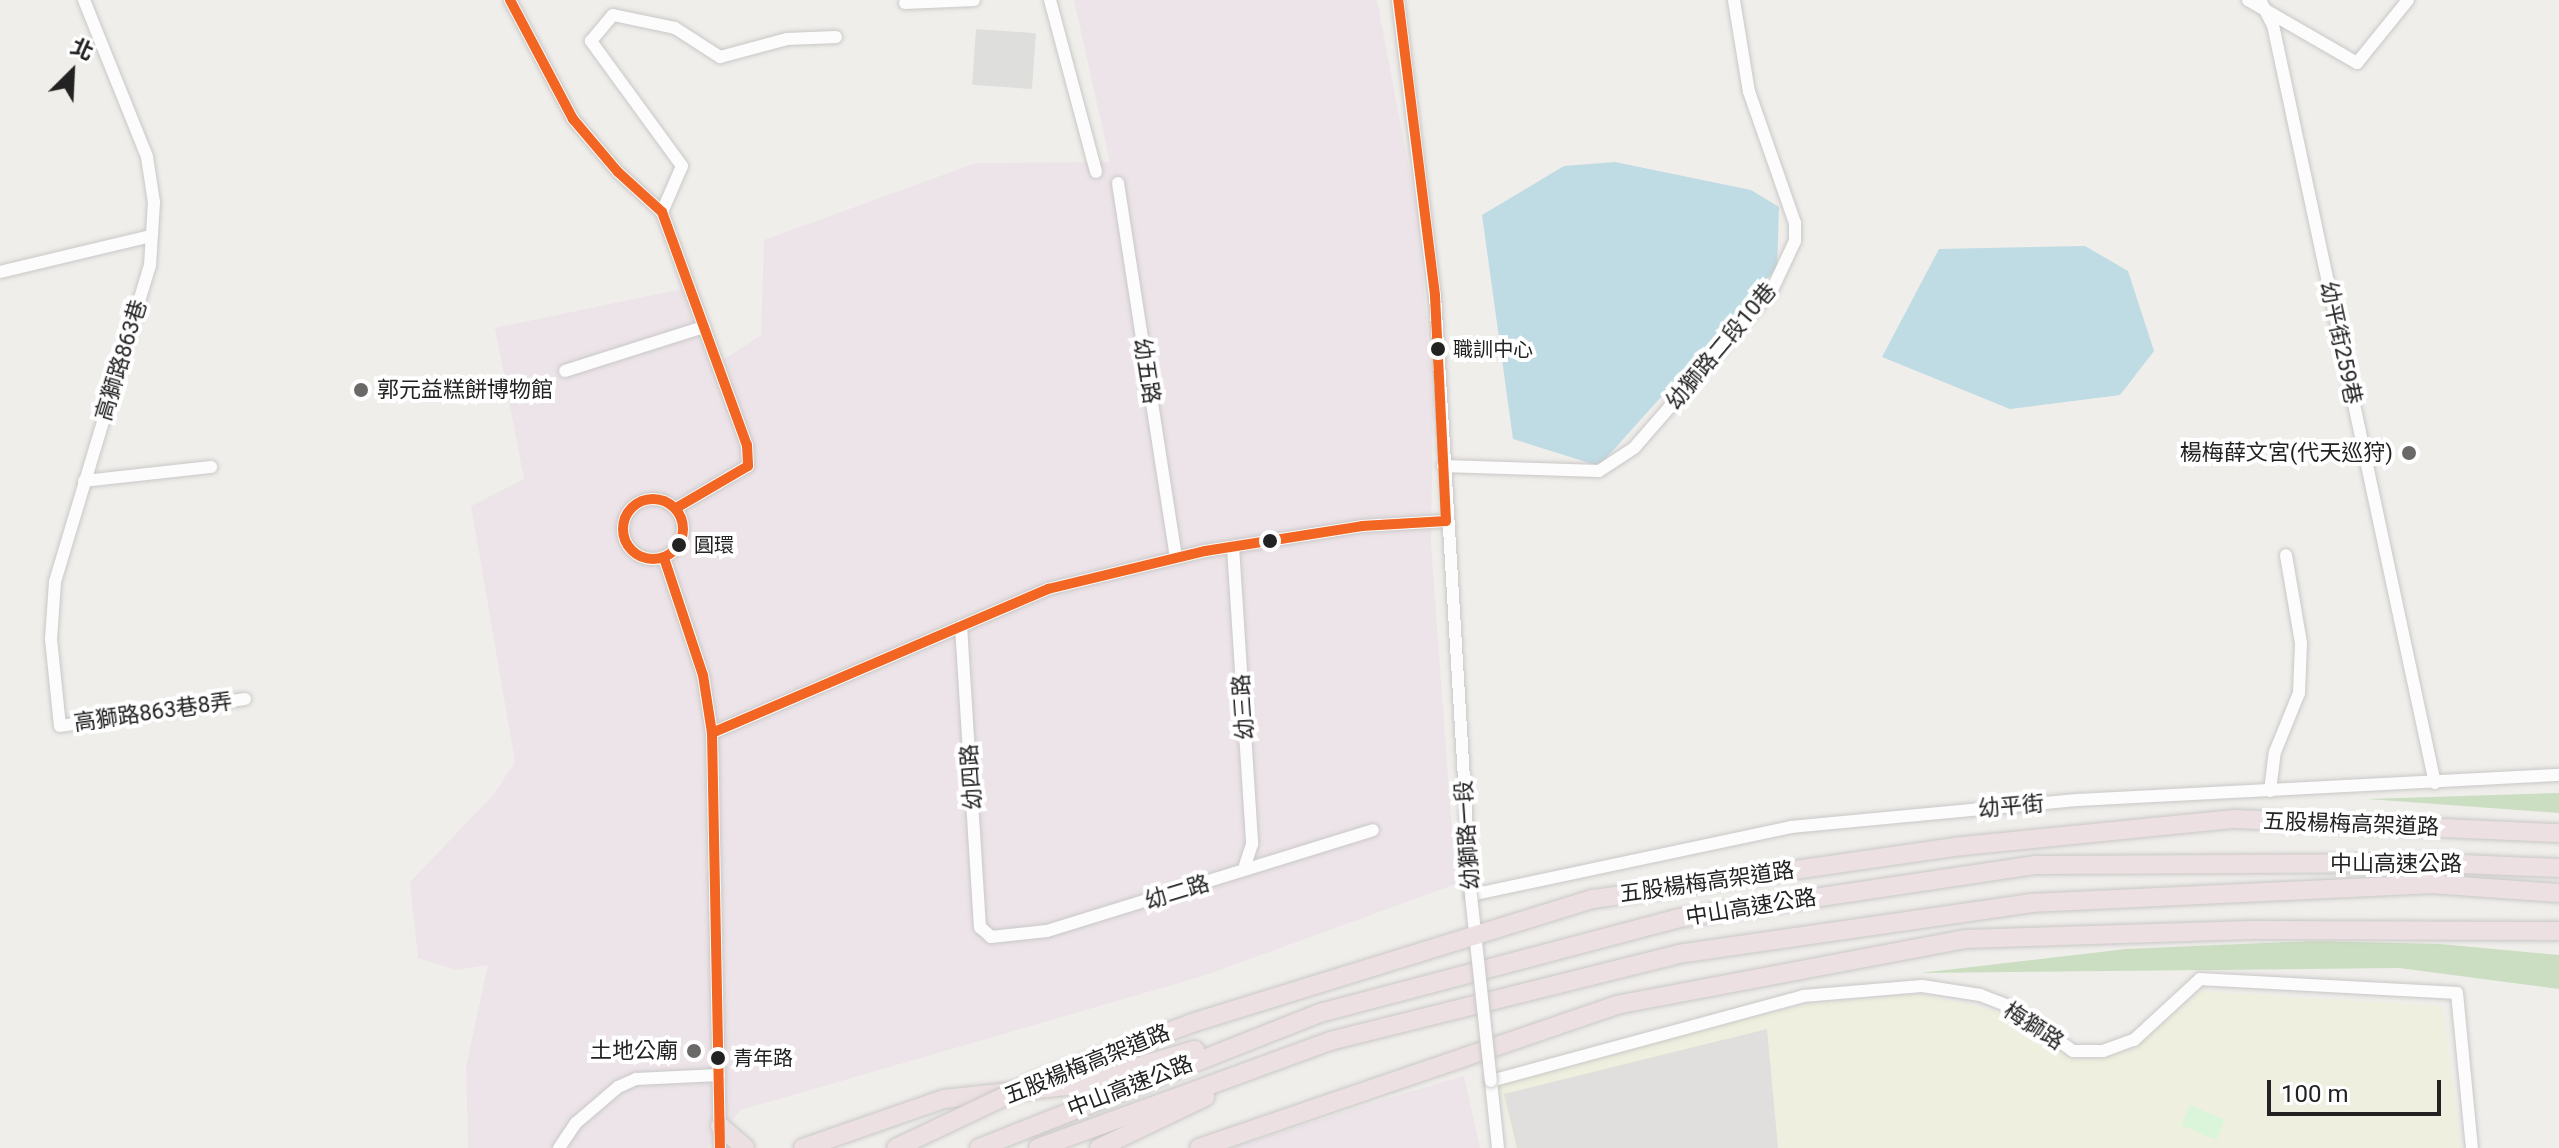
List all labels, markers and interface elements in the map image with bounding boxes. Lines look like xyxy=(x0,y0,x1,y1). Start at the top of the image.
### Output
north arrow xyxy=(32,32,112,112)
text: 北 xyxy=(67,34,97,66)
street label: 幼獅路二段10巷 xyxy=(1661,277,1781,415)
street label: 幼平街259巷 xyxy=(2315,279,2367,407)
street label: 高獅路863巷 xyxy=(90,296,152,424)
street label: 幼五路 xyxy=(1129,336,1165,406)
place label: 職訓中心 xyxy=(1453,337,1533,361)
marker: 職訓中心 xyxy=(1430,341,1446,357)
place label: 郭元益糕餅博物館 xyxy=(377,377,553,403)
marker: 郭元益糕餅博物館 xyxy=(352,381,370,399)
place label: 楊梅薛文宮(代天巡狩) xyxy=(2180,440,2393,466)
marker: 楊梅薛文宮(代天巡狩) xyxy=(2400,444,2418,462)
place label: 圓環 xyxy=(694,533,734,557)
unlabelled marker xyxy=(1262,533,1278,549)
marker: 圓環 xyxy=(671,537,687,553)
street label: 幼三路 xyxy=(1228,673,1258,741)
street label: 高獅路863巷8弄 xyxy=(72,688,234,736)
street label: 幼四路 xyxy=(956,743,986,811)
street label: 幼獅路一段 xyxy=(1450,779,1484,891)
street label: 幼平街 xyxy=(1977,790,2045,822)
street label: 五股楊梅高架道路 xyxy=(2263,808,2439,840)
street label: 中山高速公路 xyxy=(2330,851,2462,877)
street label: 五股楊梅高架道路 xyxy=(1618,857,1796,907)
street label: 幼二路 xyxy=(1142,870,1212,914)
street label: 中山高速公路 xyxy=(1684,884,1818,930)
street label: 梅獅路 xyxy=(1999,997,2069,1055)
street label: 五股楊梅高架道路 xyxy=(1000,1019,1174,1109)
place label: 土地公廟 xyxy=(590,1038,678,1064)
marker: 土地公廟 xyxy=(685,1042,703,1060)
place label: 青年路 xyxy=(733,1046,793,1070)
marker: 青年路 xyxy=(710,1050,726,1066)
street label: 中山高速公路 xyxy=(1064,1050,1196,1122)
scale bar xyxy=(2271,1064,2445,1114)
text: 100 m xyxy=(2281,1080,2348,1108)

